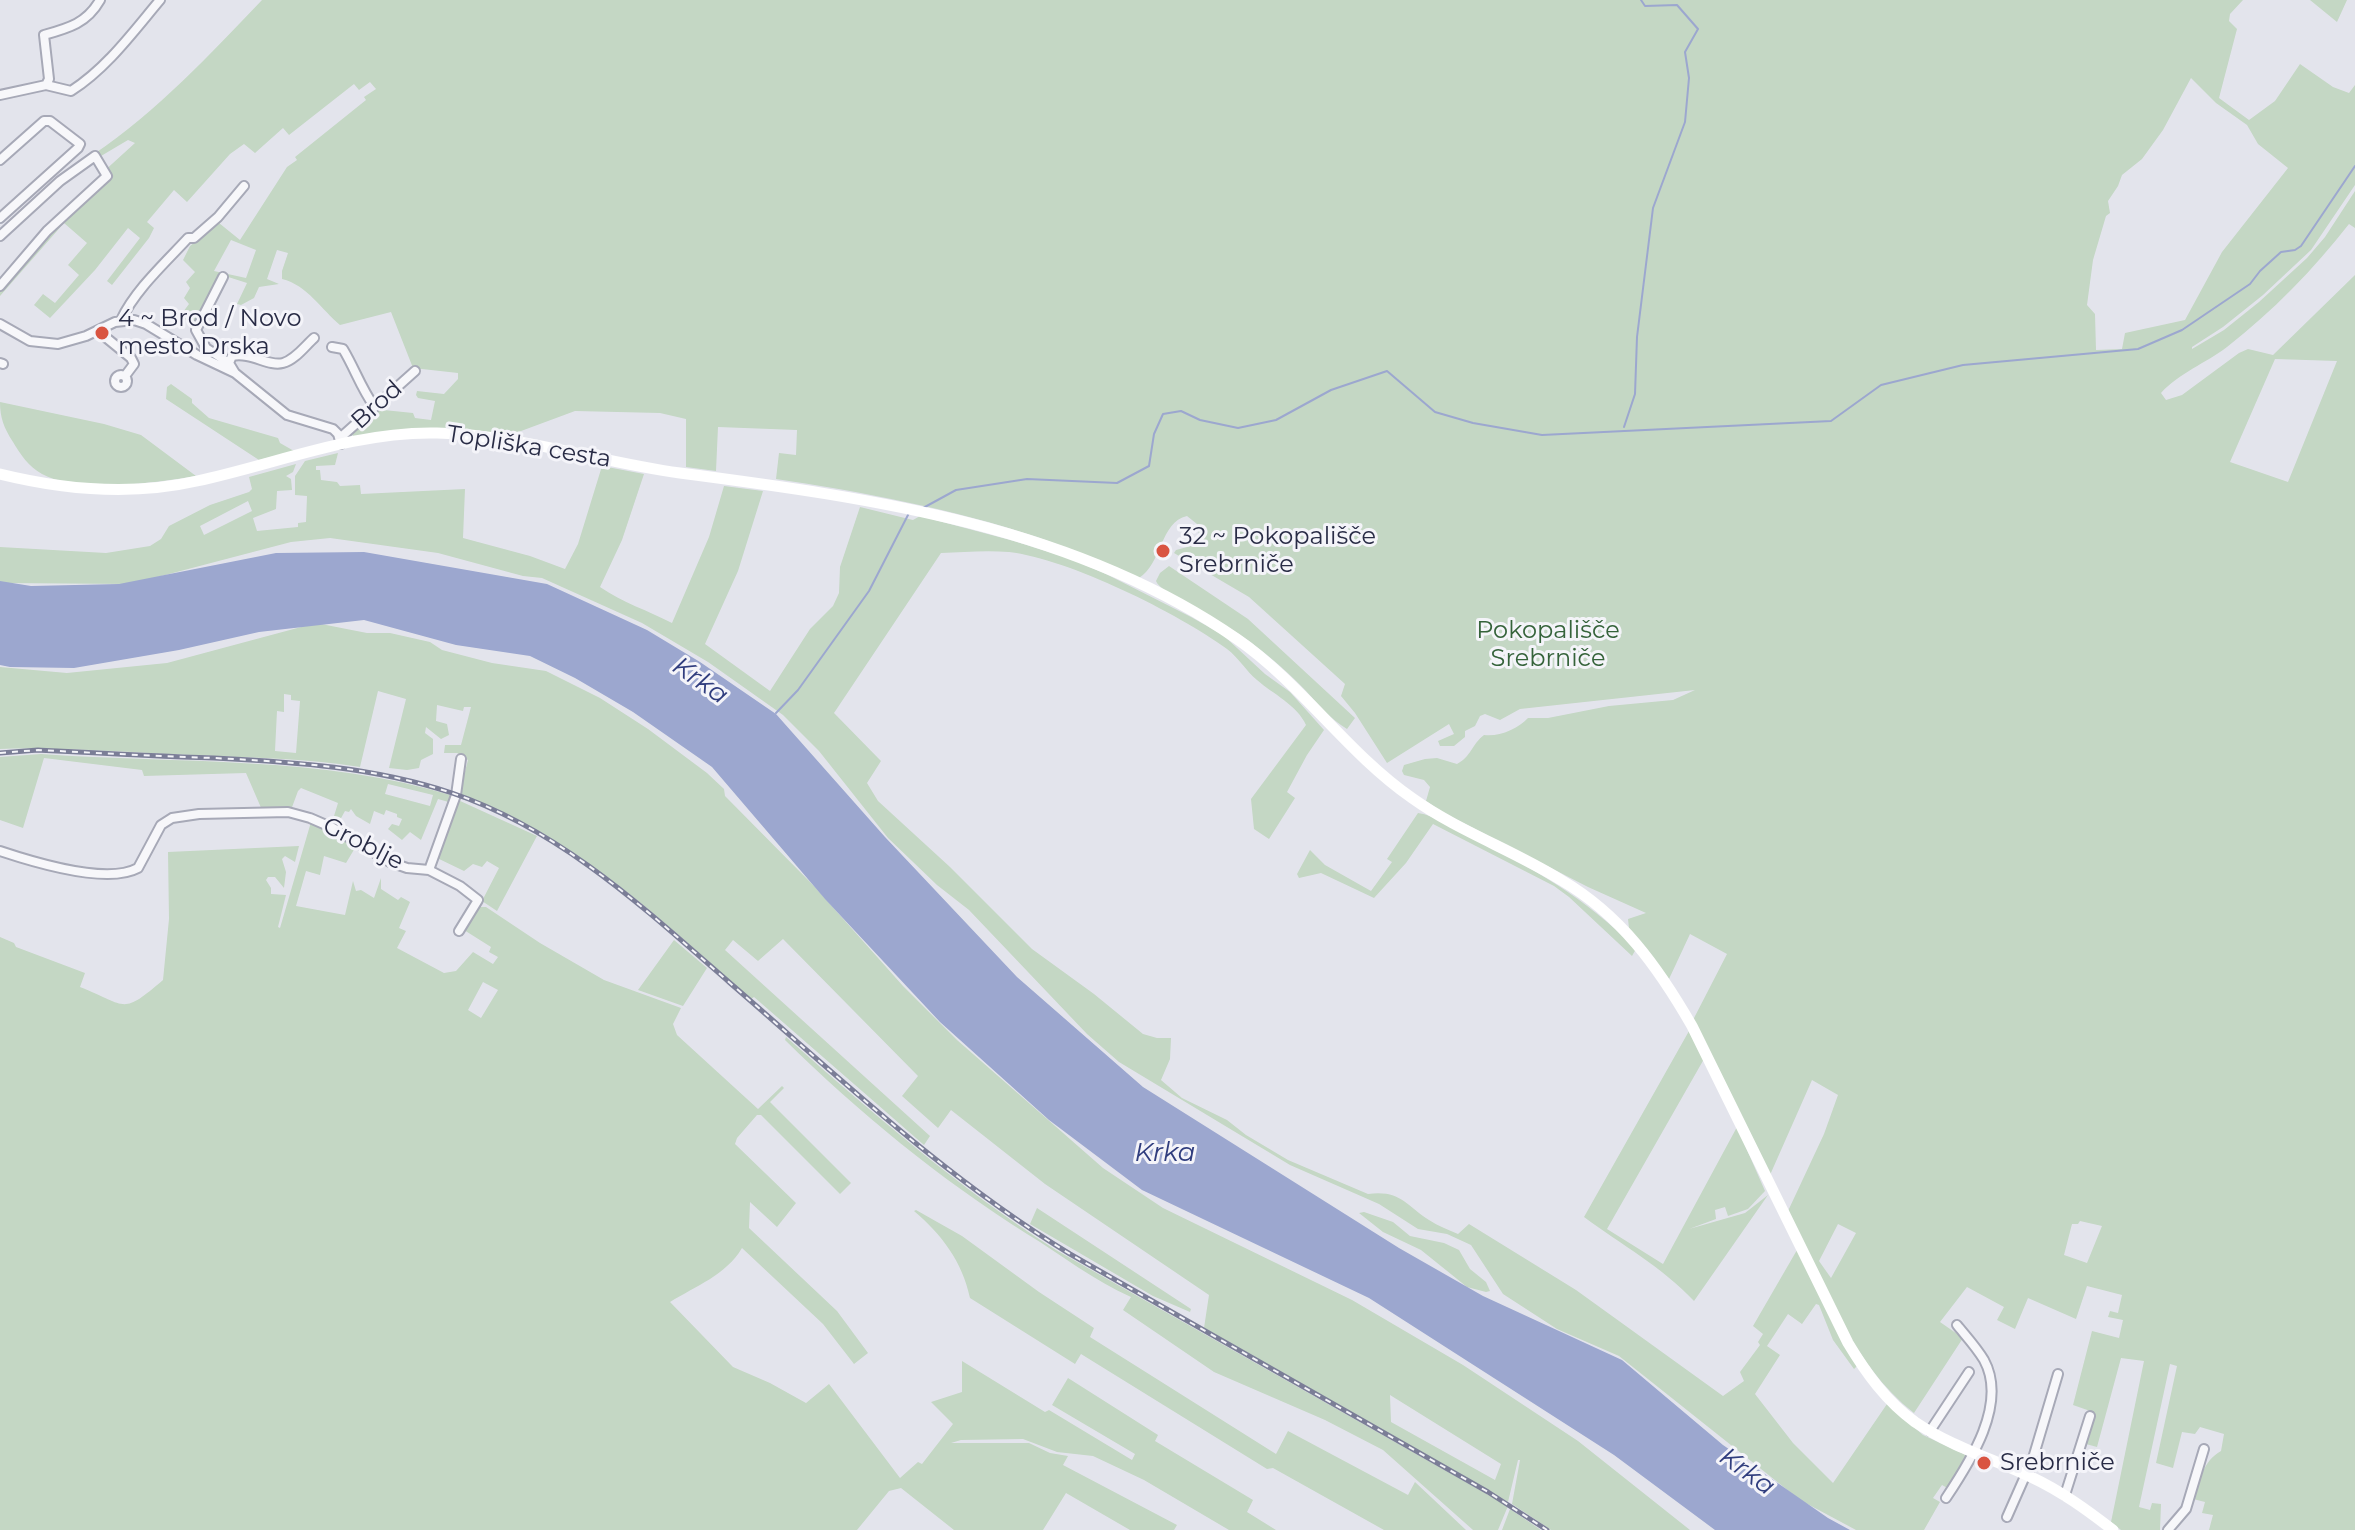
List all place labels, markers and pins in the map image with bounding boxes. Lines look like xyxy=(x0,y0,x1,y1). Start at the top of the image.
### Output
place label: 4 ~ Brod / Novo mesto Drska xyxy=(118,305,301,361)
marker: 4 ~ Brod / Novo mesto Drska xyxy=(93,324,111,342)
place label: 32 ~ Pokopališče Srebrniče xyxy=(1179,523,1376,579)
marker: 32 ~ Pokopališče Srebrniče xyxy=(1154,542,1172,560)
place label: Srebrniče xyxy=(2000,1449,2115,1477)
marker: Srebrniče xyxy=(1975,1454,1993,1472)

